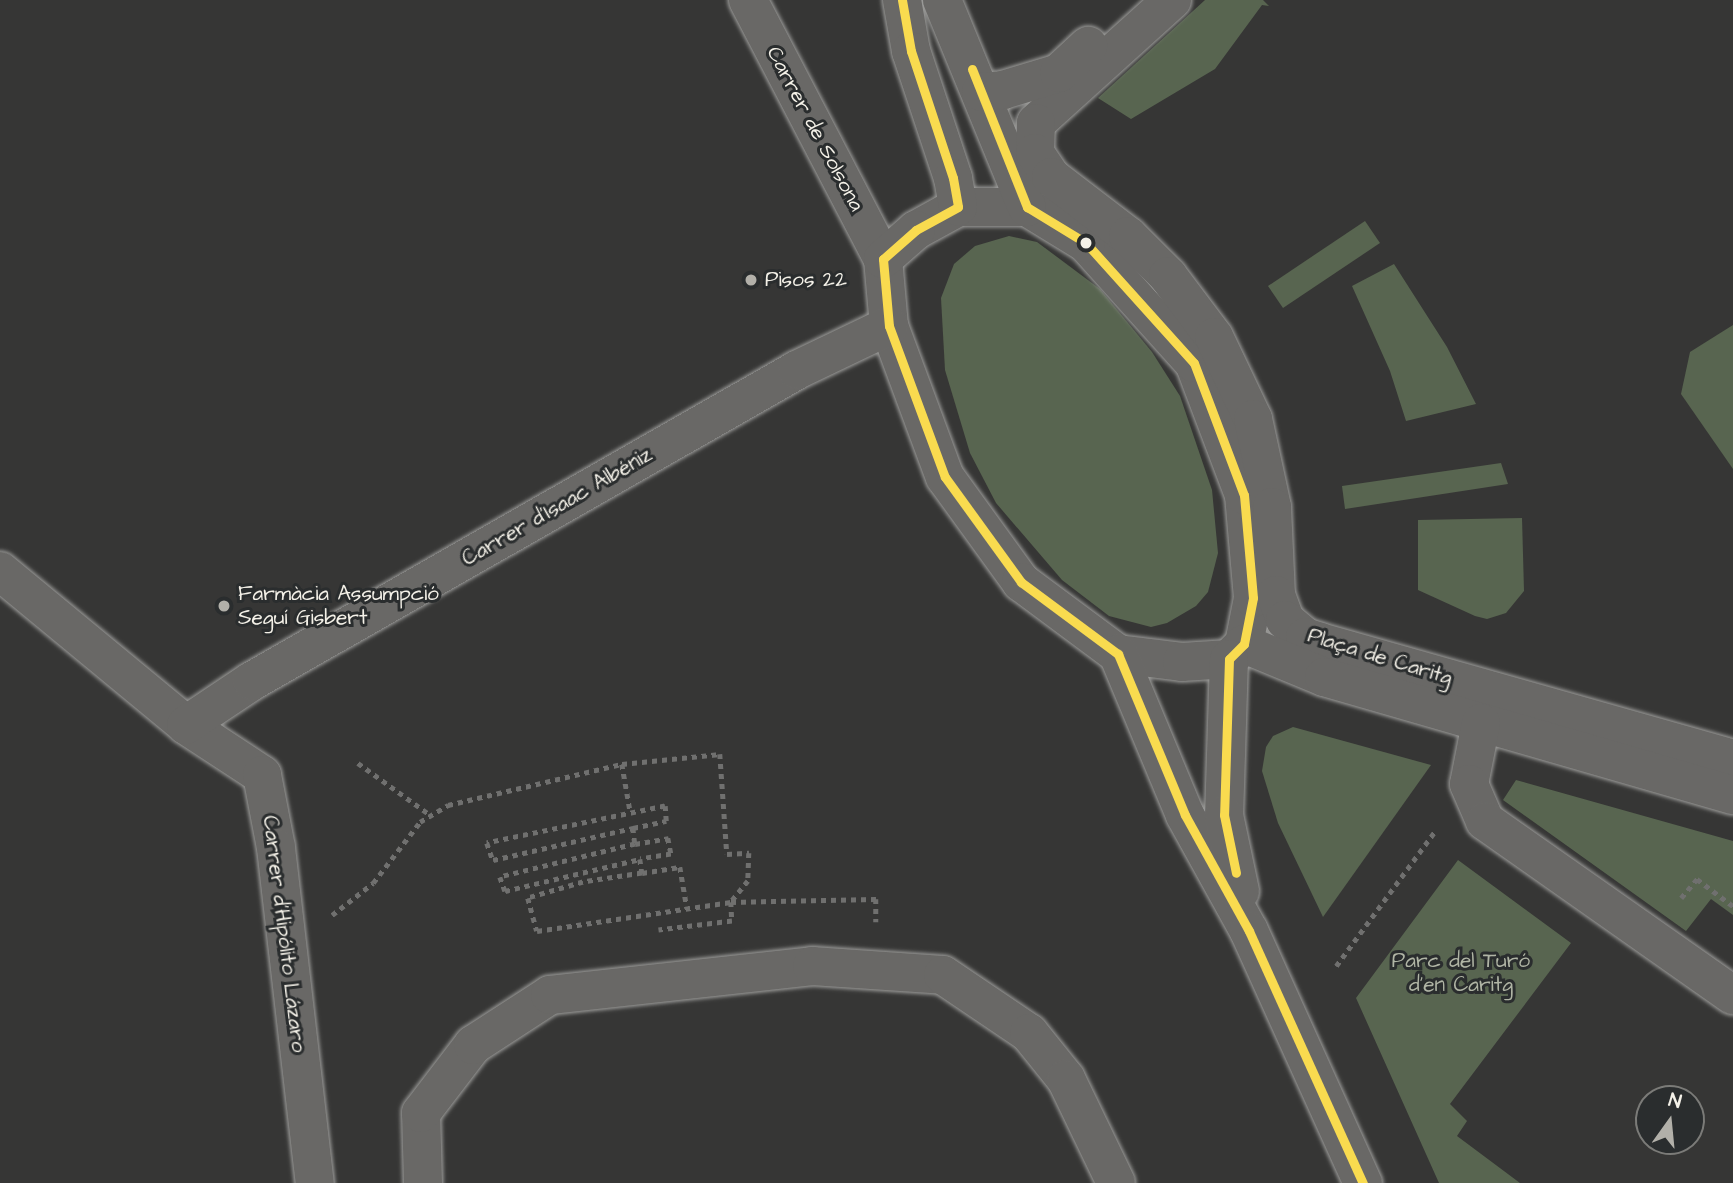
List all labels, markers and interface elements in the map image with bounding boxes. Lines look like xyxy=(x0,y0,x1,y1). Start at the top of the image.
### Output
street label: Carrer de Solsona xyxy=(761,42,869,216)
unlabelled marker xyxy=(1079,236,1093,250)
place label: Pisos 22 xyxy=(765,267,847,293)
marker: Pisos 22 xyxy=(743,272,759,288)
street label: Carrer d'Isaac Albéniz xyxy=(458,442,656,572)
place label: Farmàcia Assumpció Seguí Gisbert xyxy=(238,581,439,631)
marker: Farmàcia Assumpció Seguí Gisbert xyxy=(216,598,232,614)
street label: Plaça de Caritg xyxy=(1305,623,1455,691)
street label: Carrer d'Hipólito Lázaro xyxy=(257,814,311,1054)
park label: Parc del Turó d'en Caritg xyxy=(1392,948,1530,998)
north arrow xyxy=(1635,1085,1705,1155)
text: N xyxy=(1666,1087,1684,1116)

